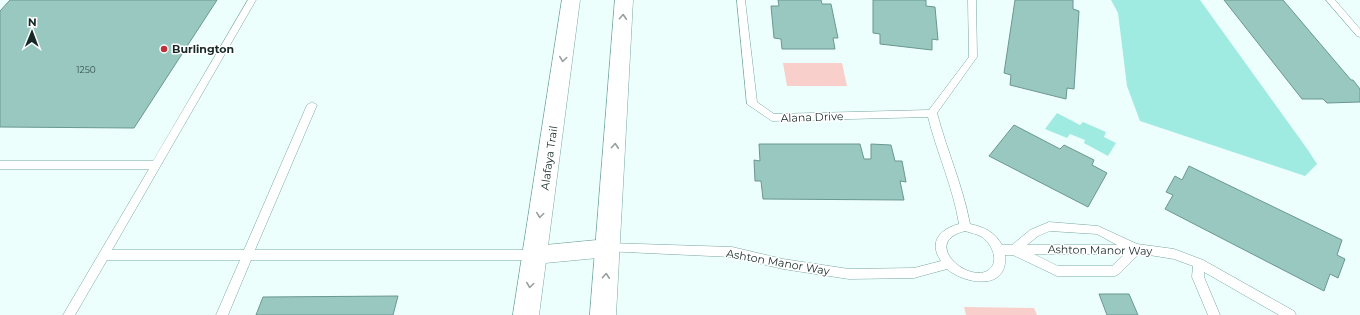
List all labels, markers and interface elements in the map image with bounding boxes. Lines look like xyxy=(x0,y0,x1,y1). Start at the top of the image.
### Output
north arrow xyxy=(12,12,52,52)
one-way arrow xyxy=(618,14,627,20)
text: N xyxy=(28,15,37,29)
place label: Burlington xyxy=(172,42,234,56)
marker: Burlington xyxy=(159,44,169,54)
one-way arrow xyxy=(559,55,568,62)
house number: 1250 xyxy=(76,64,96,75)
street label: Alana Drive xyxy=(780,109,844,125)
street label: Alafaya Trail xyxy=(538,125,560,191)
one-way arrow xyxy=(610,143,619,149)
one-way arrow xyxy=(536,212,545,218)
street label: Ashton Manor Way xyxy=(1048,242,1152,258)
street label: Ashton Manor Way xyxy=(725,246,831,278)
one-way arrow xyxy=(601,273,610,279)
one-way arrow xyxy=(526,282,535,288)

